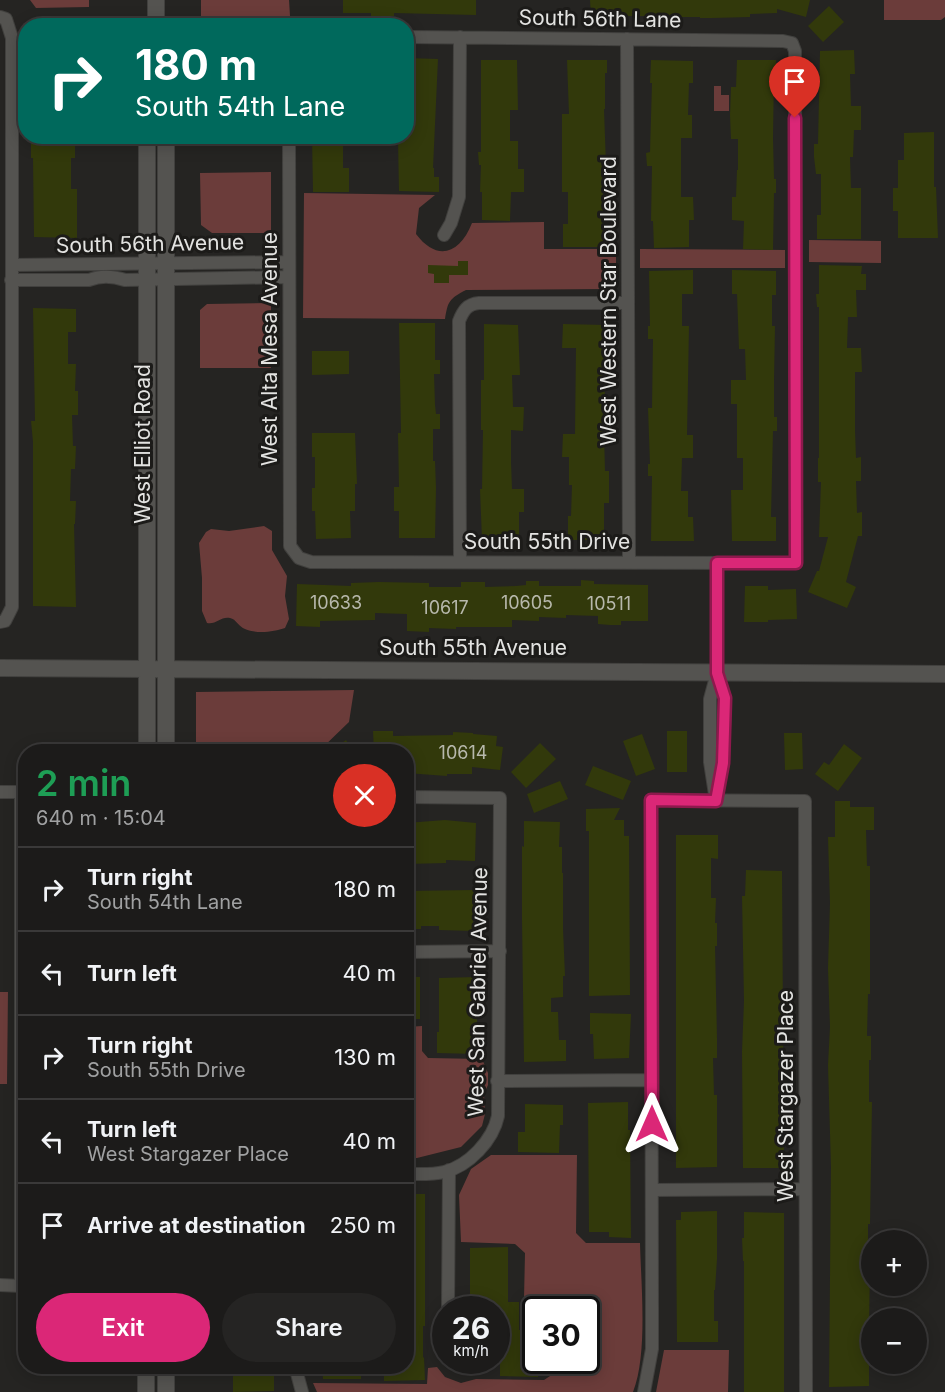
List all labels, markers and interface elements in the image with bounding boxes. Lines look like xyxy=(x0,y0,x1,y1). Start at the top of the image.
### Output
street label: South 56th Lane xyxy=(518,5,682,32)
text: 180 m xyxy=(135,39,257,90)
icon: right xyxy=(36,42,114,120)
pin xyxy=(769,56,820,118)
icon: arrive xyxy=(778,65,811,98)
text: South 54th Lane xyxy=(135,90,345,123)
street label: West Western Star Boulevard xyxy=(596,156,621,446)
street label: South 56th Avenue xyxy=(56,229,244,258)
street label: West Alta Mesa Avenue xyxy=(257,232,282,466)
street label: West Elliot Road xyxy=(130,364,155,524)
street label: South 55th Drive xyxy=(464,529,630,554)
house number: 10633 xyxy=(310,592,362,613)
house number: 10605 xyxy=(501,592,553,613)
house number: 10511 xyxy=(587,593,631,614)
house number: 10617 xyxy=(421,597,469,618)
street label: South 55th Avenue xyxy=(379,635,567,660)
house number: 10614 xyxy=(439,742,487,763)
text: 2 min xyxy=(36,761,131,805)
button: close xyxy=(333,764,396,827)
text: 640 m · 15:04 xyxy=(36,806,166,830)
text: Turn right xyxy=(87,864,193,890)
street label: West San Gabriel Avenue xyxy=(463,867,492,1117)
icon: right xyxy=(36,873,69,906)
text: 180 m xyxy=(334,876,396,902)
text: South 54th Lane xyxy=(87,890,243,914)
icon: left xyxy=(36,957,69,990)
text: Turn left xyxy=(87,960,177,986)
text: 40 m xyxy=(342,960,396,986)
street label: West Stargazer Place xyxy=(773,990,798,1202)
text: Turn right xyxy=(87,1032,193,1058)
icon: right xyxy=(36,1041,69,1074)
text: 130 m xyxy=(334,1044,396,1070)
text: South 55th Drive xyxy=(87,1058,246,1082)
position arrow xyxy=(620,1092,684,1156)
text: Turn left xyxy=(87,1116,177,1142)
icon: left xyxy=(36,1125,69,1158)
text: 40 m xyxy=(342,1128,396,1154)
text: West Stargazer Place xyxy=(87,1142,289,1166)
icon: arrive xyxy=(36,1209,69,1242)
text: Arrive at destination xyxy=(87,1212,306,1238)
text: 250 m xyxy=(330,1212,396,1238)
map controls xyxy=(861,1230,927,1374)
button: + xyxy=(861,1230,927,1296)
button: Exit xyxy=(36,1293,210,1362)
button: Share xyxy=(222,1293,396,1362)
speed limit sign: 30 xyxy=(522,1296,600,1374)
button: − xyxy=(861,1308,927,1374)
text: 26 xyxy=(452,1310,490,1346)
text: km/h xyxy=(453,1341,489,1360)

